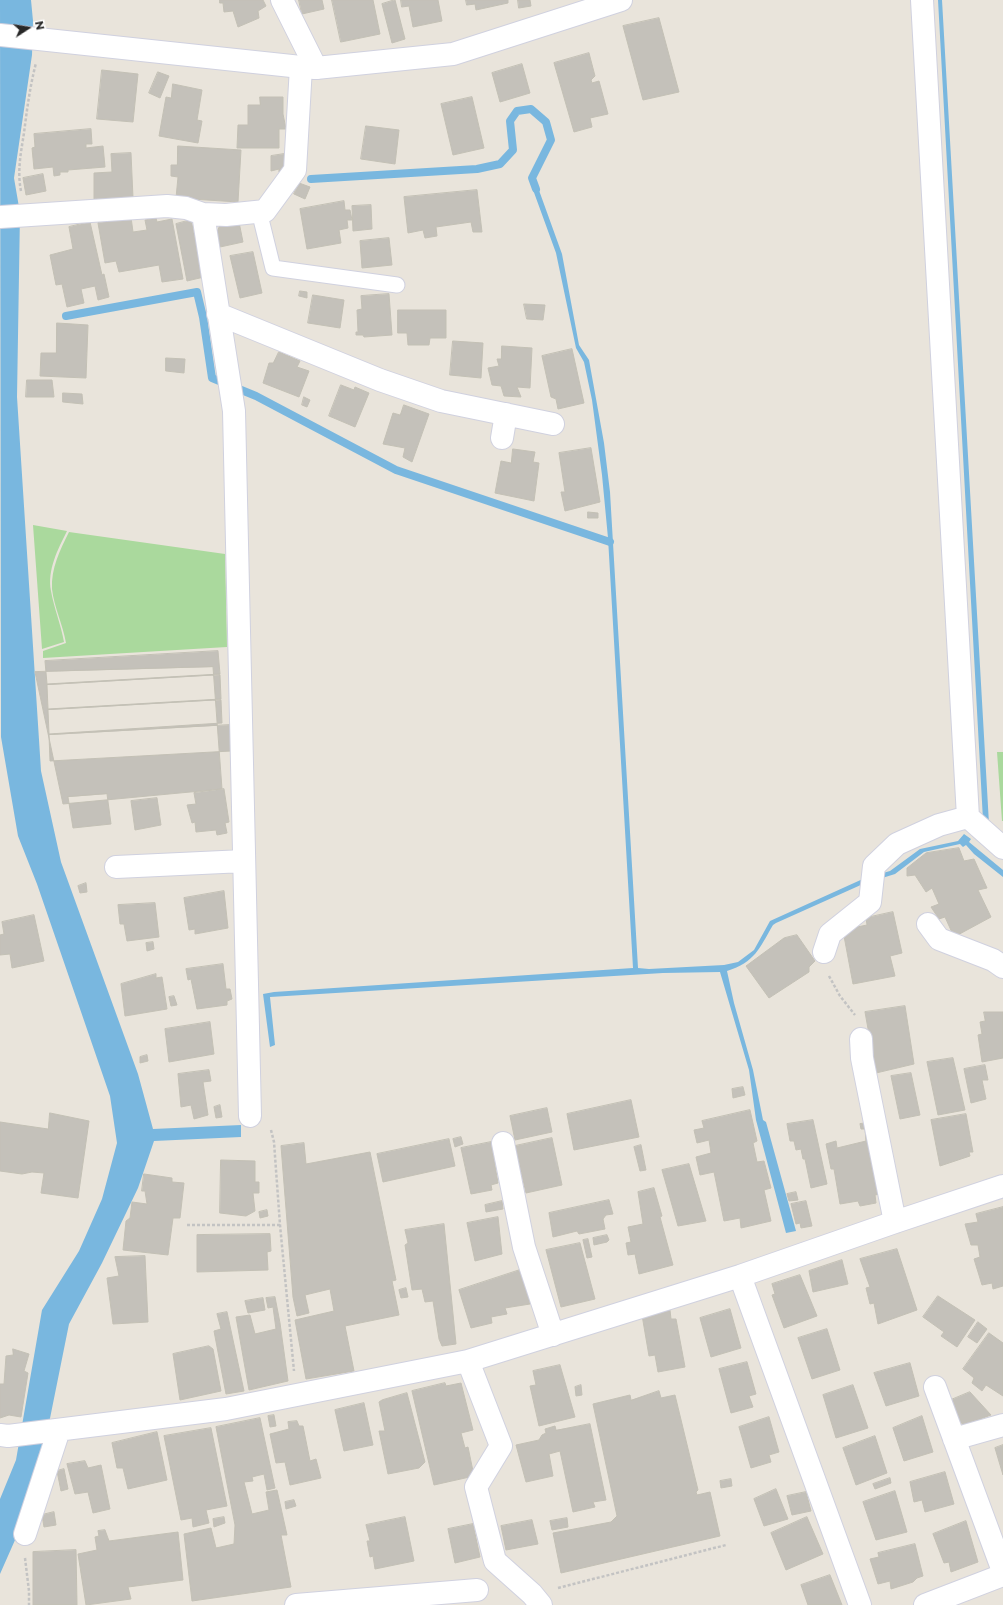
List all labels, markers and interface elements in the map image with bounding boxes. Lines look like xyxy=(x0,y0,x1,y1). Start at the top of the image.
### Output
north arrow xyxy=(8,8,48,48)
text: N xyxy=(32,20,48,31)

